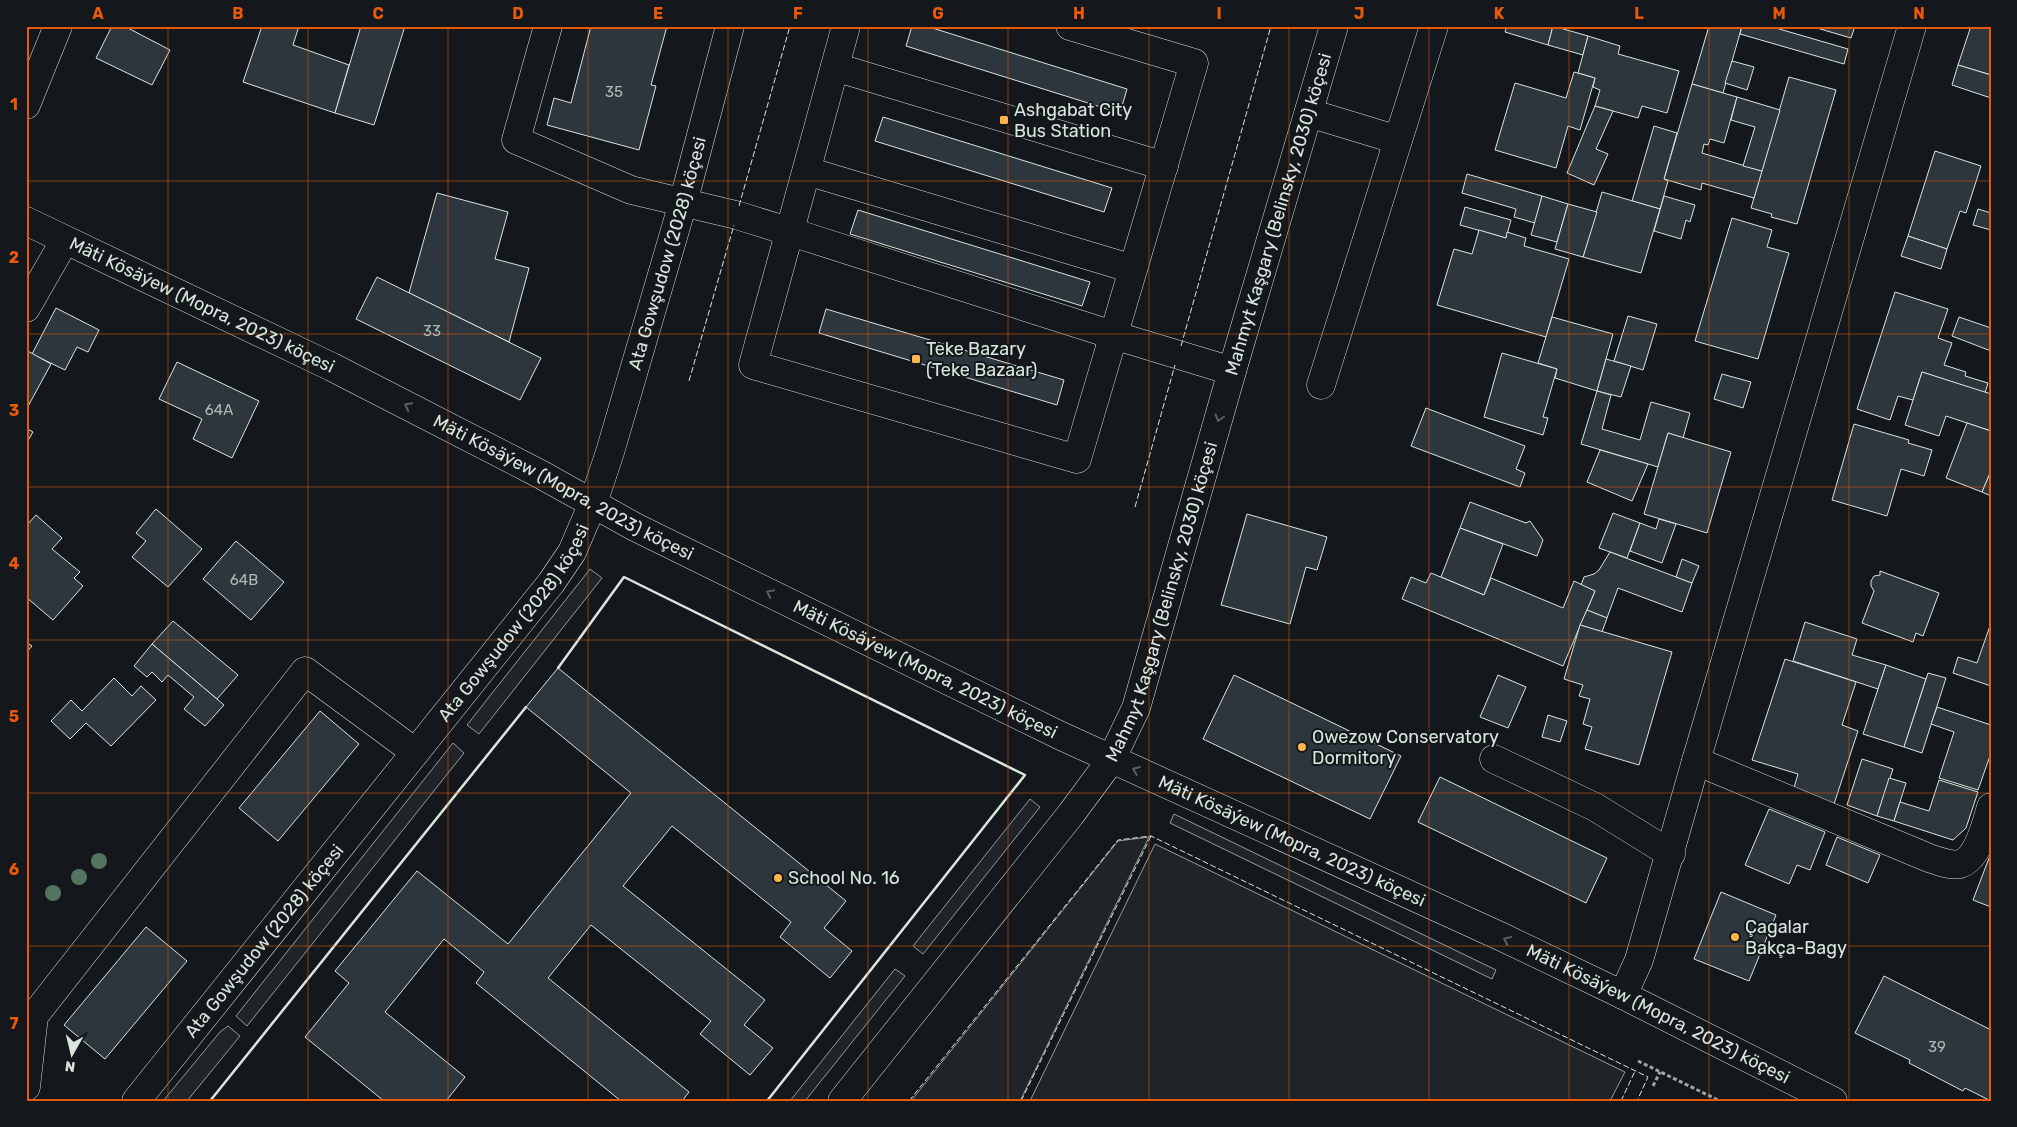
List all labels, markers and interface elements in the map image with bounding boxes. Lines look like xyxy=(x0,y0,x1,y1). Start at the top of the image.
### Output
text: A xyxy=(92,4,104,23)
text: B xyxy=(232,4,244,23)
text: C xyxy=(372,4,384,23)
text: D xyxy=(512,4,524,23)
text: E xyxy=(653,4,663,23)
text: F xyxy=(793,4,803,23)
text: G xyxy=(932,4,944,23)
text: H xyxy=(1073,4,1085,23)
text: I xyxy=(1216,4,1222,23)
text: J xyxy=(1354,4,1364,23)
text: K xyxy=(1494,4,1505,23)
text: L xyxy=(1634,4,1644,23)
text: M xyxy=(1772,4,1786,23)
text: N xyxy=(1913,4,1925,23)
street label: Mahmyt Kaşgary (Belinsky, 2030) köçesi xyxy=(1220,50,1336,378)
house number: 35 xyxy=(605,83,623,101)
text: 1 xyxy=(10,95,18,114)
place label: Ashgabat City Bus Station xyxy=(1014,99,1132,142)
marker: Ashgabat City Bus Station xyxy=(998,114,1010,126)
street label: Ata Gowşudow (2028) köçesi xyxy=(624,134,711,373)
street label: Mäti Kösäýew (Mopra, 2023) köçesi xyxy=(66,232,338,378)
text: 2 xyxy=(9,248,19,267)
house number: 33 xyxy=(423,322,441,340)
place label: Teke Bazary (Teke Bazaar) xyxy=(926,338,1037,381)
marker: Teke Bazary (Teke Bazaar) xyxy=(910,353,922,365)
text: 3 xyxy=(9,401,19,420)
house number: 64A xyxy=(205,401,233,419)
one-way arrow xyxy=(404,402,413,412)
street label: Mäti Kösäýew (Mopra, 2023) köçesi xyxy=(430,410,697,565)
one-way arrow xyxy=(1214,414,1225,422)
street label: Mahmyt Kaşgary (Belinsky, 2030) köçesi xyxy=(1101,439,1222,765)
street label: Ata Gowşudow (2028) köçesi xyxy=(433,520,594,726)
text: 4 xyxy=(9,554,20,573)
house number: 64B xyxy=(230,571,258,589)
one-way arrow xyxy=(766,589,775,599)
street label: Mäti Kösäýew (Mopra, 2023) köçesi xyxy=(790,595,1061,743)
text: 5 xyxy=(9,707,19,726)
place label: Owezow Conservatory Dormitory xyxy=(1312,726,1499,769)
marker: Owezow Conservatory Dormitory xyxy=(1296,741,1308,753)
one-way arrow xyxy=(1132,766,1141,777)
street label: Mäti Kösäýew (Mopra, 2023) köçesi xyxy=(1155,771,1429,912)
street label: Ata Gowşudow (2028) köçesi xyxy=(180,840,348,1042)
text: 6 xyxy=(9,860,19,879)
place label: School No. 16 xyxy=(788,867,900,889)
marker: School No. 16 xyxy=(772,872,784,884)
place label: Çagalar Bakça-Bagy xyxy=(1745,916,1847,959)
marker: Çagalar Bakça-Bagy xyxy=(1729,931,1741,943)
one-way arrow xyxy=(1503,936,1512,946)
street label: Mäti Kösäýew (Mopra, 2023) köçesi xyxy=(1523,939,1794,1088)
text: 7 xyxy=(9,1014,19,1033)
north arrow xyxy=(48,1030,98,1080)
house number: 39 xyxy=(1928,1038,1946,1056)
text: N xyxy=(64,1057,76,1075)

